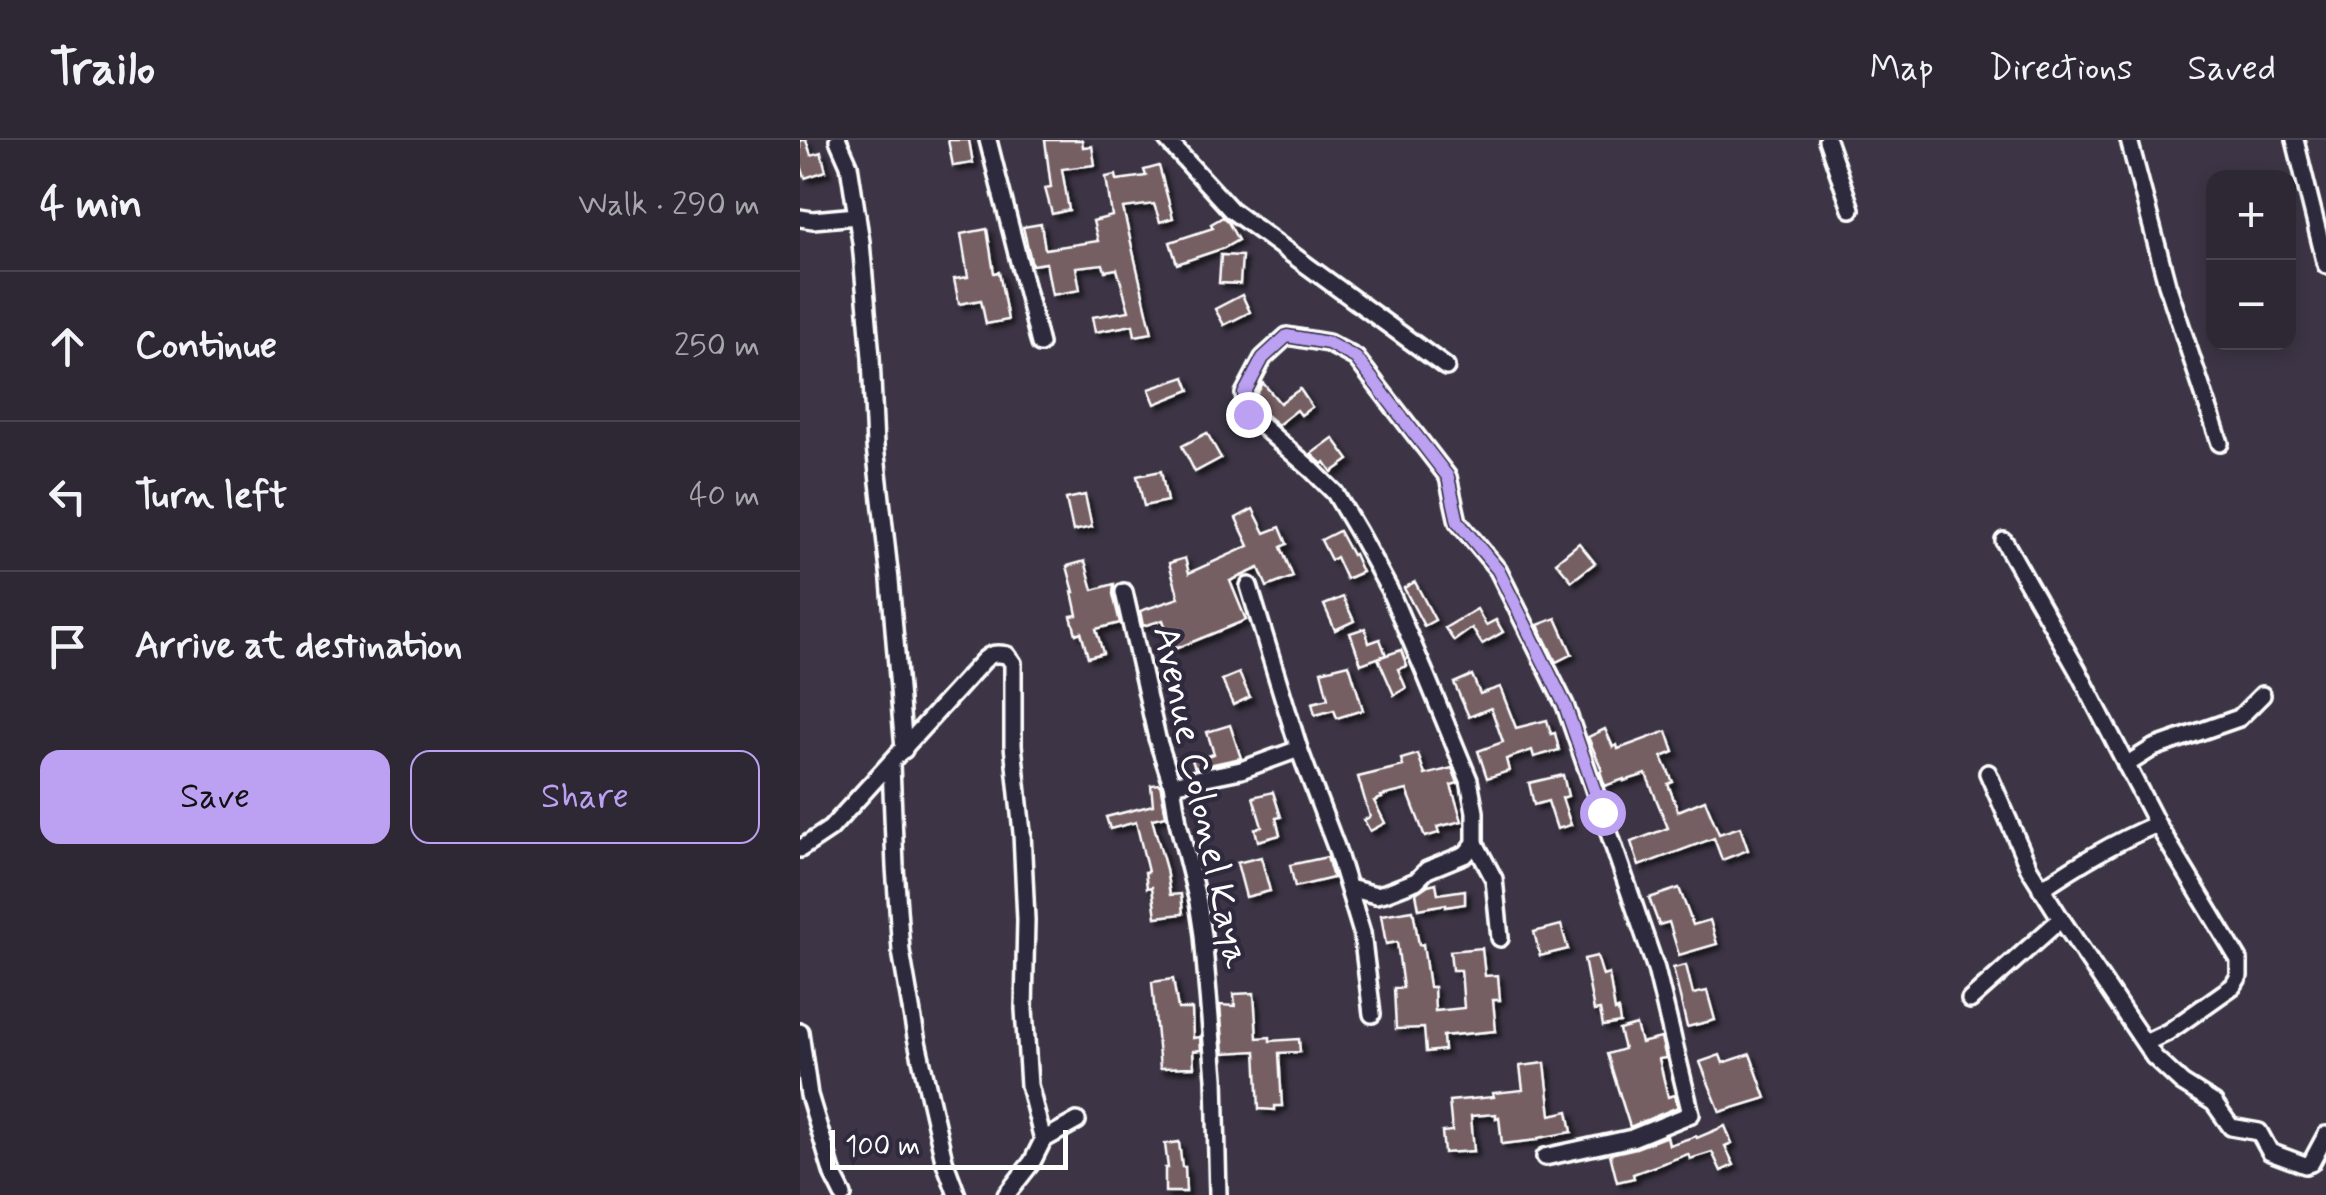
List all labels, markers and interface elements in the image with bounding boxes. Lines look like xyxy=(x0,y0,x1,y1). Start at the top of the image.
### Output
text: Trailo xyxy=(50,38,155,101)
text: Map xyxy=(1870,46,1934,92)
text: Directions xyxy=(1989,46,2133,92)
text: Saved xyxy=(2188,46,2276,92)
map controls xyxy=(2206,170,2296,350)
button: + xyxy=(2206,170,2296,260)
text: 4 min xyxy=(40,178,142,233)
text: Walk · 290 m xyxy=(578,184,760,226)
button: − xyxy=(2206,260,2296,350)
icon: ahead xyxy=(40,319,95,374)
text: Continue xyxy=(135,322,277,371)
text: 250 m xyxy=(674,325,760,367)
route end xyxy=(1226,392,1272,438)
icon: left xyxy=(40,469,95,524)
text: Turn left xyxy=(135,472,287,521)
text: 40 m xyxy=(689,475,760,517)
icon: arrive xyxy=(40,619,95,674)
street label: Avenue Colonel Kaya xyxy=(1140,621,1260,973)
text: Arrive at destination xyxy=(135,622,462,671)
button: Save xyxy=(40,750,390,844)
button: Share xyxy=(410,750,760,844)
route start xyxy=(1580,790,1626,836)
scale bar xyxy=(830,1125,1068,1170)
text: 100 m xyxy=(845,1129,920,1166)

